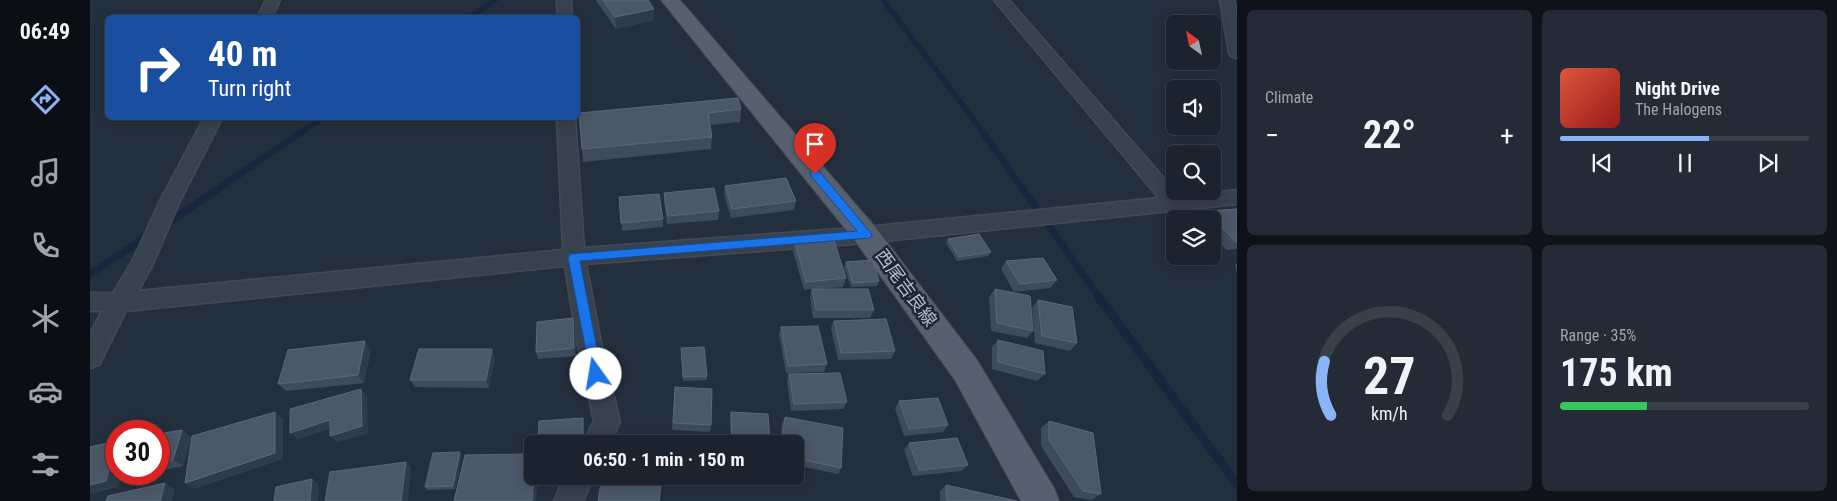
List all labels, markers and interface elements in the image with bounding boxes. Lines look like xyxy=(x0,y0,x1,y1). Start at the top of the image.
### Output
north arrow xyxy=(1166,15,1221,70)
map controls xyxy=(1166,15,1221,265)
text: 06:49 xyxy=(20,19,70,44)
text: 40 m xyxy=(208,34,277,75)
icon: right xyxy=(125,35,190,100)
text: Turn right xyxy=(208,76,291,101)
text: Night Drive xyxy=(1635,77,1720,100)
button: sound xyxy=(1166,80,1221,135)
icon: directions xyxy=(28,82,63,117)
text: Climate xyxy=(1265,88,1313,107)
text: The Halogens xyxy=(1635,100,1722,119)
text: 22° xyxy=(1363,113,1416,157)
text: − xyxy=(1265,119,1279,152)
text: + xyxy=(1500,119,1514,152)
pin xyxy=(794,123,836,174)
icon: arrive xyxy=(801,130,829,158)
button: search xyxy=(1166,145,1221,200)
icon: previous xyxy=(1588,149,1616,177)
icon: pause xyxy=(1671,149,1699,177)
icon: next xyxy=(1754,149,1782,177)
icon: music xyxy=(28,155,63,190)
button: layers xyxy=(1166,210,1221,265)
icon: phone xyxy=(28,228,63,263)
street label: 西尾吉良線 xyxy=(871,245,941,330)
icon: climate xyxy=(28,301,63,336)
text: Range · 35% xyxy=(1560,326,1636,345)
text: 27 xyxy=(1363,346,1416,407)
position arrow xyxy=(569,347,621,399)
text: 175 km xyxy=(1560,351,1673,395)
icon: car xyxy=(28,374,63,409)
text: km/h xyxy=(1371,403,1408,424)
speed limit sign: 30 xyxy=(105,420,170,485)
icon: filters xyxy=(28,447,63,482)
text: 06:50 · 1 min · 150 m xyxy=(583,448,745,471)

